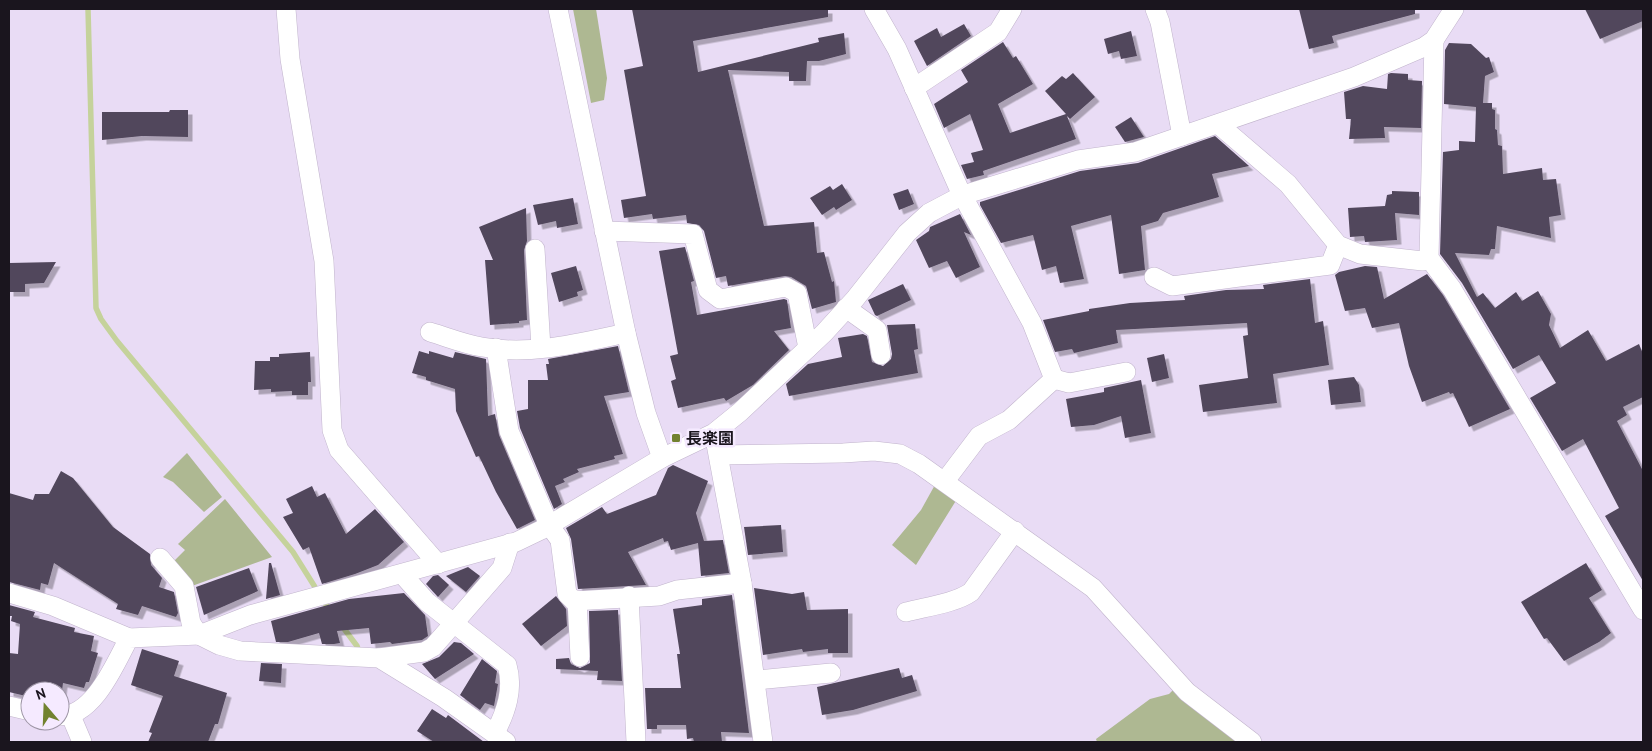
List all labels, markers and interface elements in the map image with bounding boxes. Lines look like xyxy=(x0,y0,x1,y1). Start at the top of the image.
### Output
place label: 長楽園 xyxy=(686,428,734,448)
marker: 長楽園 xyxy=(670,432,682,444)
north arrow xyxy=(20,681,70,731)
text: N xyxy=(33,684,48,704)

